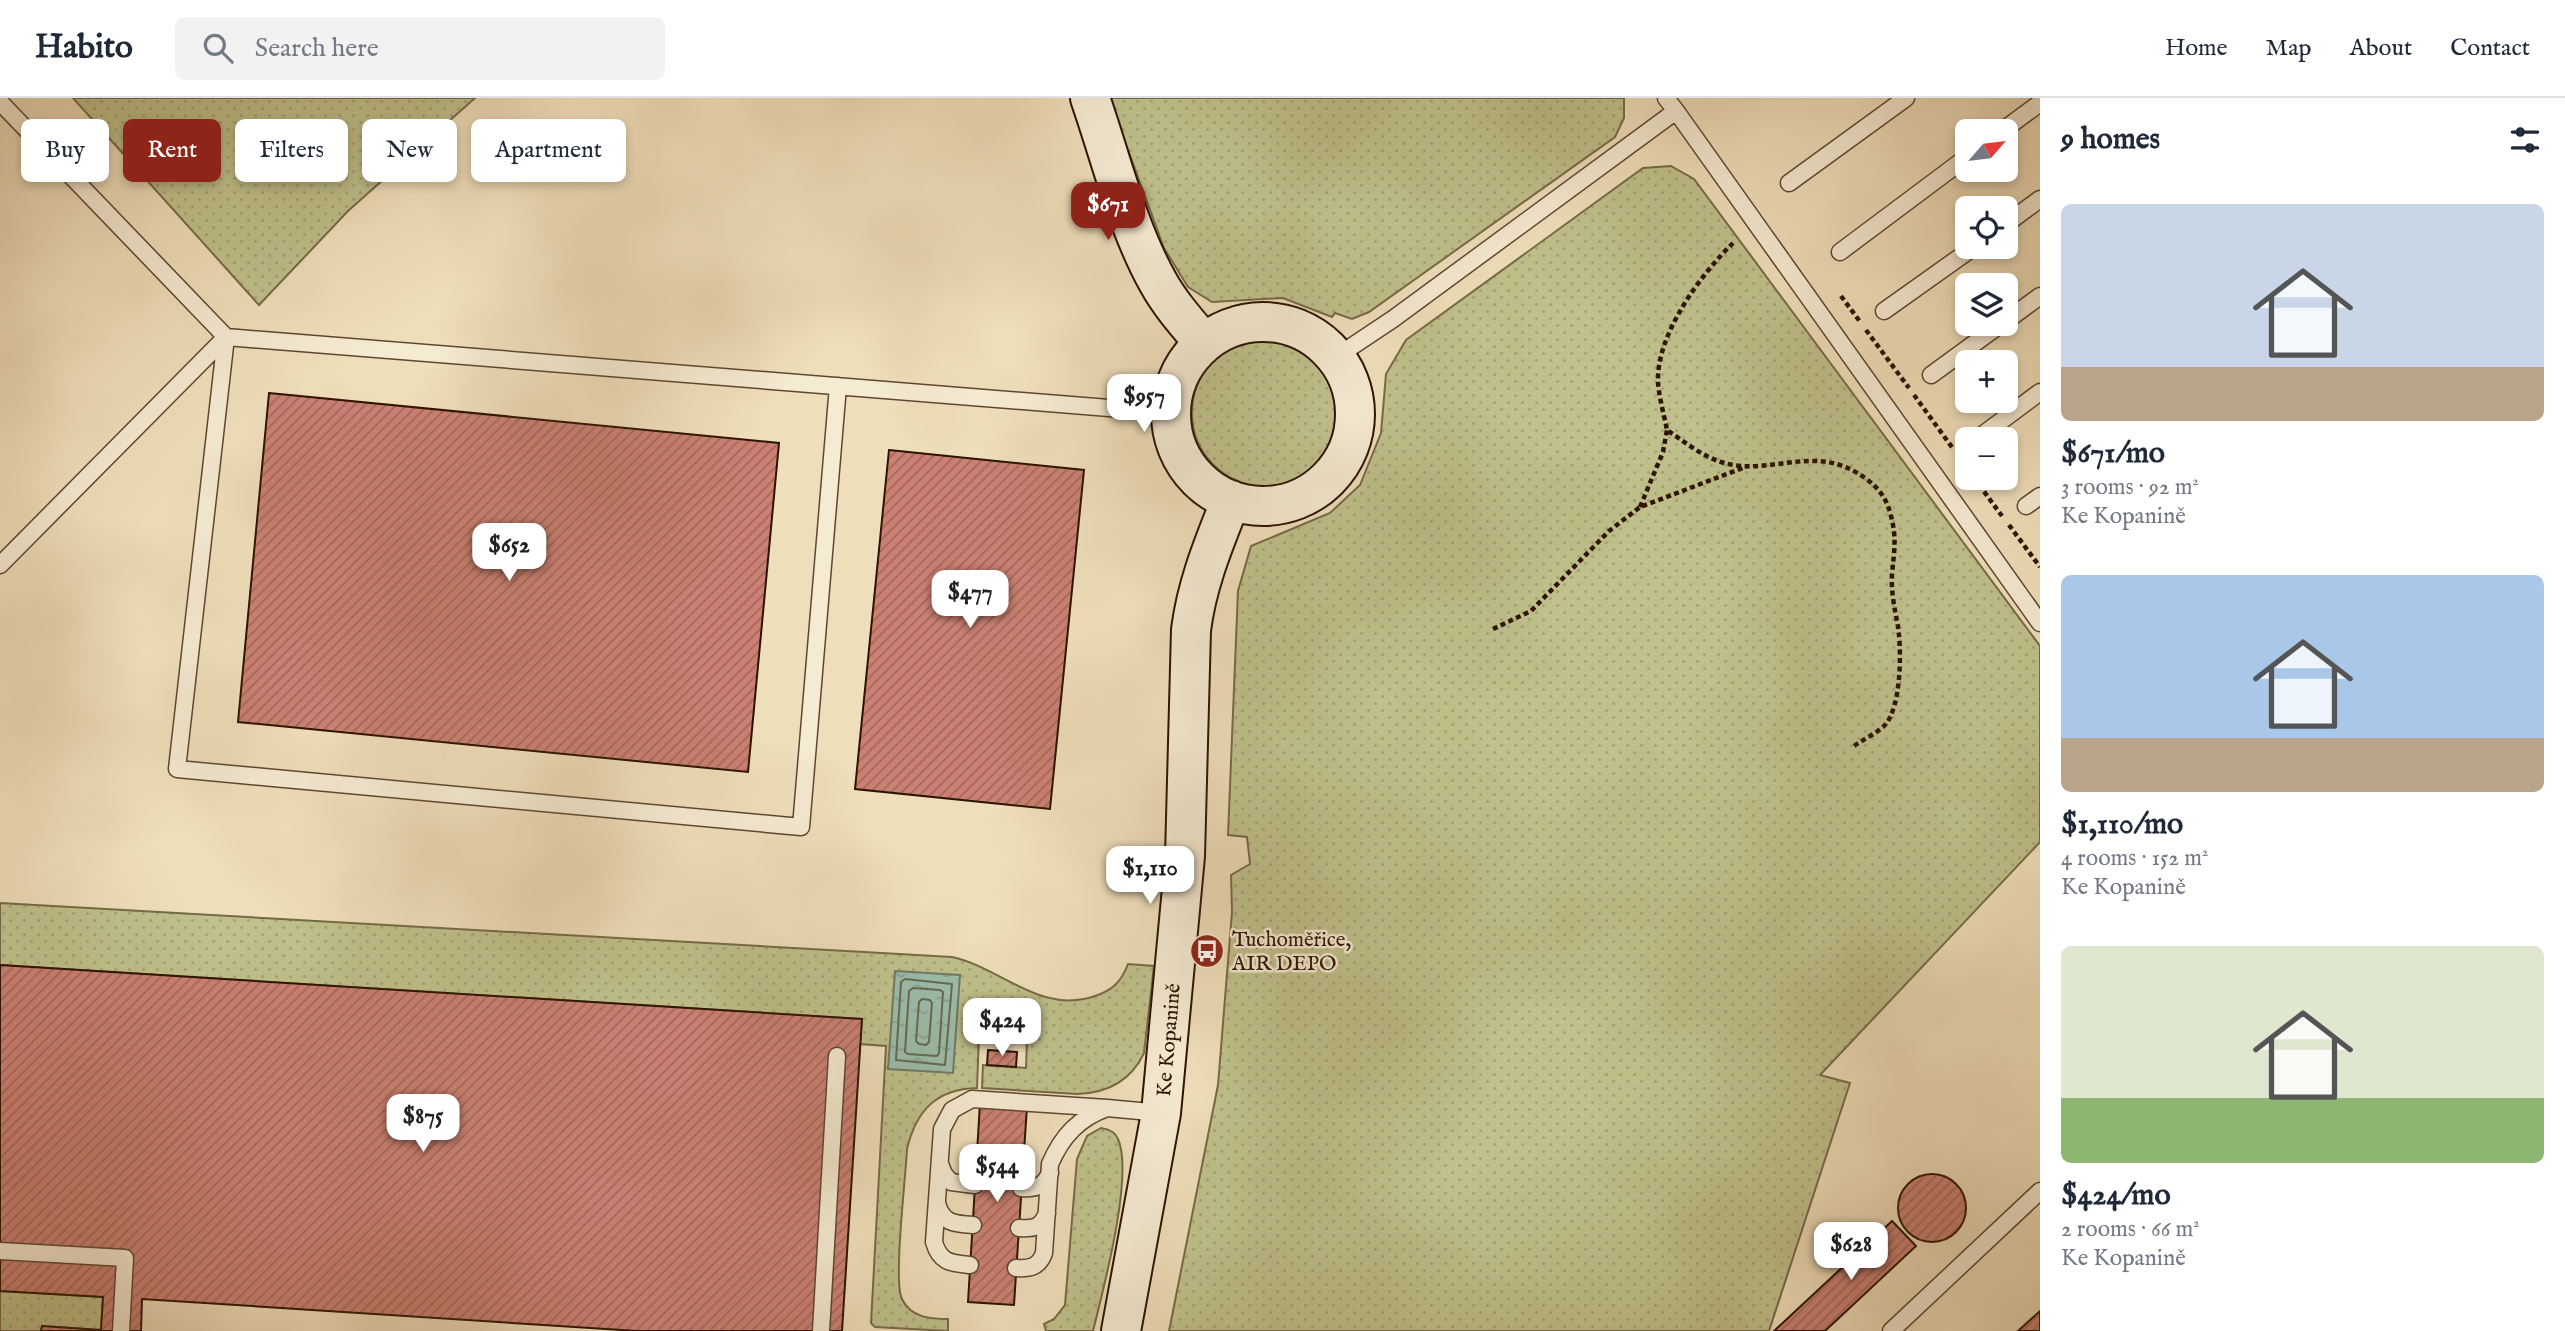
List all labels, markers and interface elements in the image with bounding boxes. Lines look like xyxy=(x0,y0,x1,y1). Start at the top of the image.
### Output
search box xyxy=(175,17,665,80)
text: Habito xyxy=(35,27,133,69)
icon: search xyxy=(199,29,237,67)
text: Search here xyxy=(255,32,379,65)
text: Home xyxy=(2165,33,2228,64)
text: Map xyxy=(2266,33,2312,64)
text: About xyxy=(2350,33,2412,64)
text: Contact xyxy=(2450,33,2530,64)
chip: Buy xyxy=(21,119,109,182)
chip: Rent xyxy=(123,119,221,182)
chip: Filters xyxy=(235,119,348,182)
chip: New xyxy=(362,119,457,182)
chip: Apartment xyxy=(471,119,626,182)
north arrow xyxy=(1955,119,2018,182)
map controls xyxy=(1955,119,2018,490)
text: 9 homes xyxy=(2061,121,2160,159)
icon: filters xyxy=(2506,121,2544,159)
pin: $671 xyxy=(1067,183,1149,242)
text: $671 xyxy=(1087,190,1129,219)
button: locate xyxy=(1955,196,2018,259)
icon: home xyxy=(2240,250,2366,376)
button: layers xyxy=(1955,273,2018,336)
button: + xyxy=(1955,350,2018,413)
pin: $957 xyxy=(1103,374,1185,434)
text: $957 xyxy=(1123,382,1165,411)
button: − xyxy=(1955,427,2018,490)
text: $671/mo xyxy=(2061,435,2165,473)
text: 3 rooms · 92 m² xyxy=(2061,473,2199,502)
text: Ke Kopanině xyxy=(2061,502,2186,531)
pin: $652 xyxy=(468,524,550,583)
text: $652 xyxy=(488,531,530,560)
pin: $477 xyxy=(929,570,1011,630)
text: $477 xyxy=(948,578,992,607)
icon: home xyxy=(2240,621,2366,747)
text: $1,110/mo xyxy=(2061,806,2183,844)
text: 4 rooms · 152 m² xyxy=(2061,844,2208,873)
pin: $1,110 xyxy=(1093,846,1207,906)
text: $1,110 xyxy=(1122,854,1178,883)
text: Ke Kopanině xyxy=(2061,873,2186,902)
place label: Tuchoměřice, AIR DEPO xyxy=(1231,927,1351,978)
bus stop icon: Tuchoměřice, AIR DEPO xyxy=(1188,932,1226,970)
street label: Ke Kopanině xyxy=(1151,982,1188,1098)
icon: home xyxy=(2240,992,2366,1118)
pin: $424 xyxy=(961,998,1043,1058)
text: $424 xyxy=(979,1006,1025,1035)
pin: $875 xyxy=(382,1094,464,1154)
text: $875 xyxy=(403,1102,443,1131)
pin: $544 xyxy=(956,1144,1038,1204)
text: $544 xyxy=(975,1152,1019,1181)
text: $424/mo xyxy=(2061,1177,2171,1215)
text: 2 rooms · 66 m² xyxy=(2061,1215,2200,1244)
pin: $628 xyxy=(1810,1222,1892,1282)
text: $628 xyxy=(1830,1230,1872,1259)
text: Ke Kopanině xyxy=(2061,1244,2186,1273)

